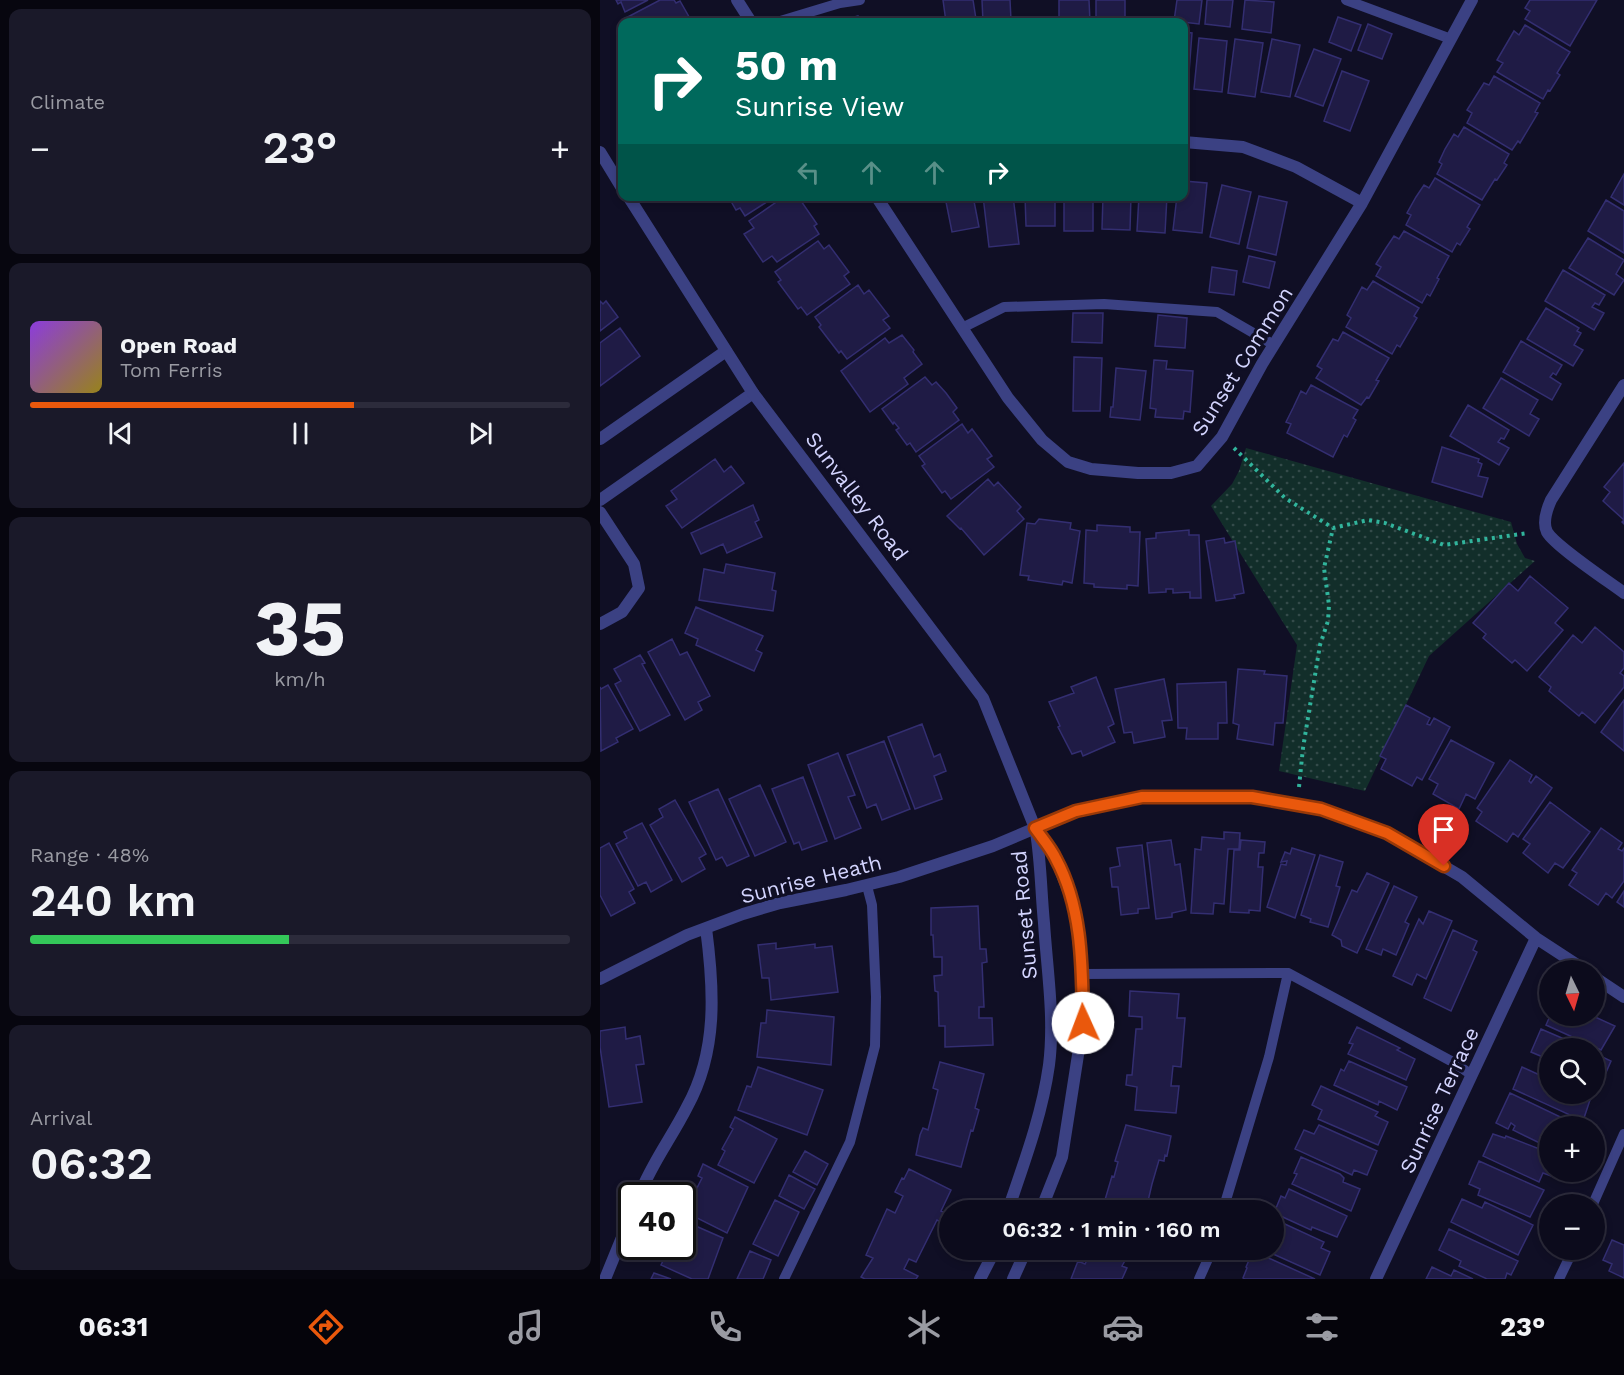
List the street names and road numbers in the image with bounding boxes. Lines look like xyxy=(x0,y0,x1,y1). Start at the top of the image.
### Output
street label: Sunset Common xyxy=(1186,282,1298,440)
street label: Sunvalley Road xyxy=(800,427,914,565)
street label: Sunrise Heath xyxy=(738,849,884,909)
street label: Sunset Road xyxy=(1006,849,1042,981)
street label: Sunrise Terrace xyxy=(1394,1023,1484,1177)

